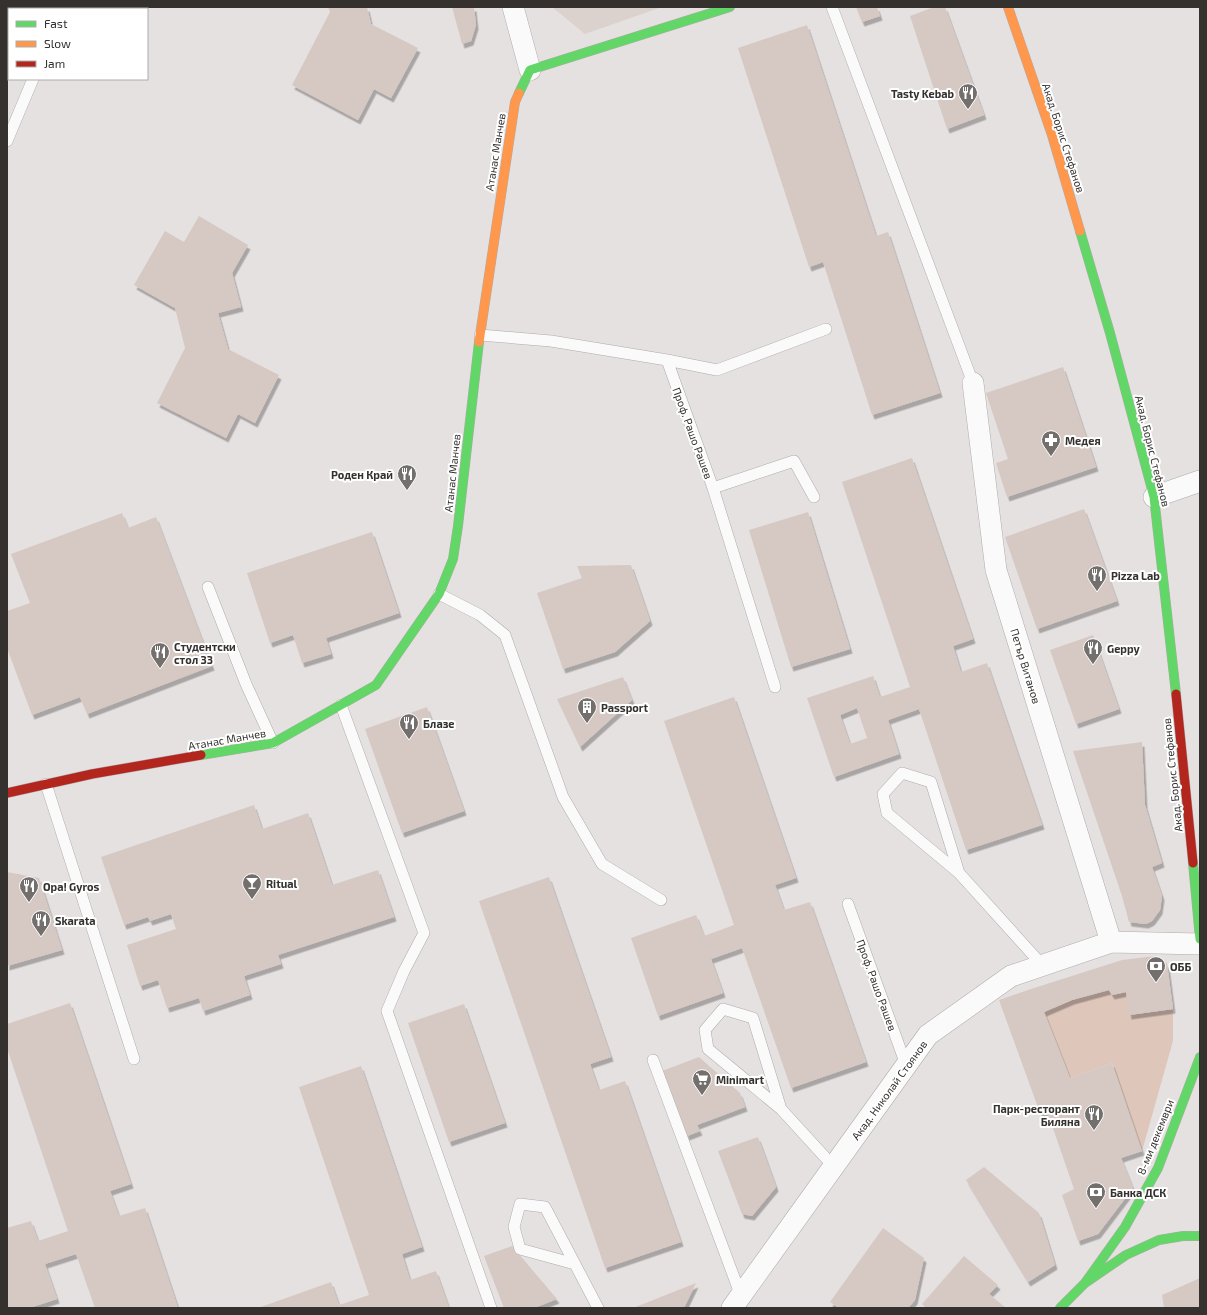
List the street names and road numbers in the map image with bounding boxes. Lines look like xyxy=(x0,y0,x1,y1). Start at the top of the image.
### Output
street label: Акад. Борис Стефанов xyxy=(1040,82,1088,194)
street label: Атанас Манчев xyxy=(482,112,508,192)
street label: Проф. Рашо Рашев xyxy=(670,385,716,481)
street label: Акад. Борис Стефанов xyxy=(1133,394,1173,508)
street label: Атанас Манчев xyxy=(441,433,463,513)
street label: Петър Витанов xyxy=(1008,627,1044,705)
street label: Акад. Борис Стефанов xyxy=(1160,718,1184,832)
street label: Атанас Манчев xyxy=(187,726,267,752)
street label: Проф. Рашо Рашев xyxy=(854,937,900,1033)
street label: Акад. Николай Стоянов xyxy=(849,1038,929,1142)
street label: 8-ми декември xyxy=(1134,1097,1176,1177)

